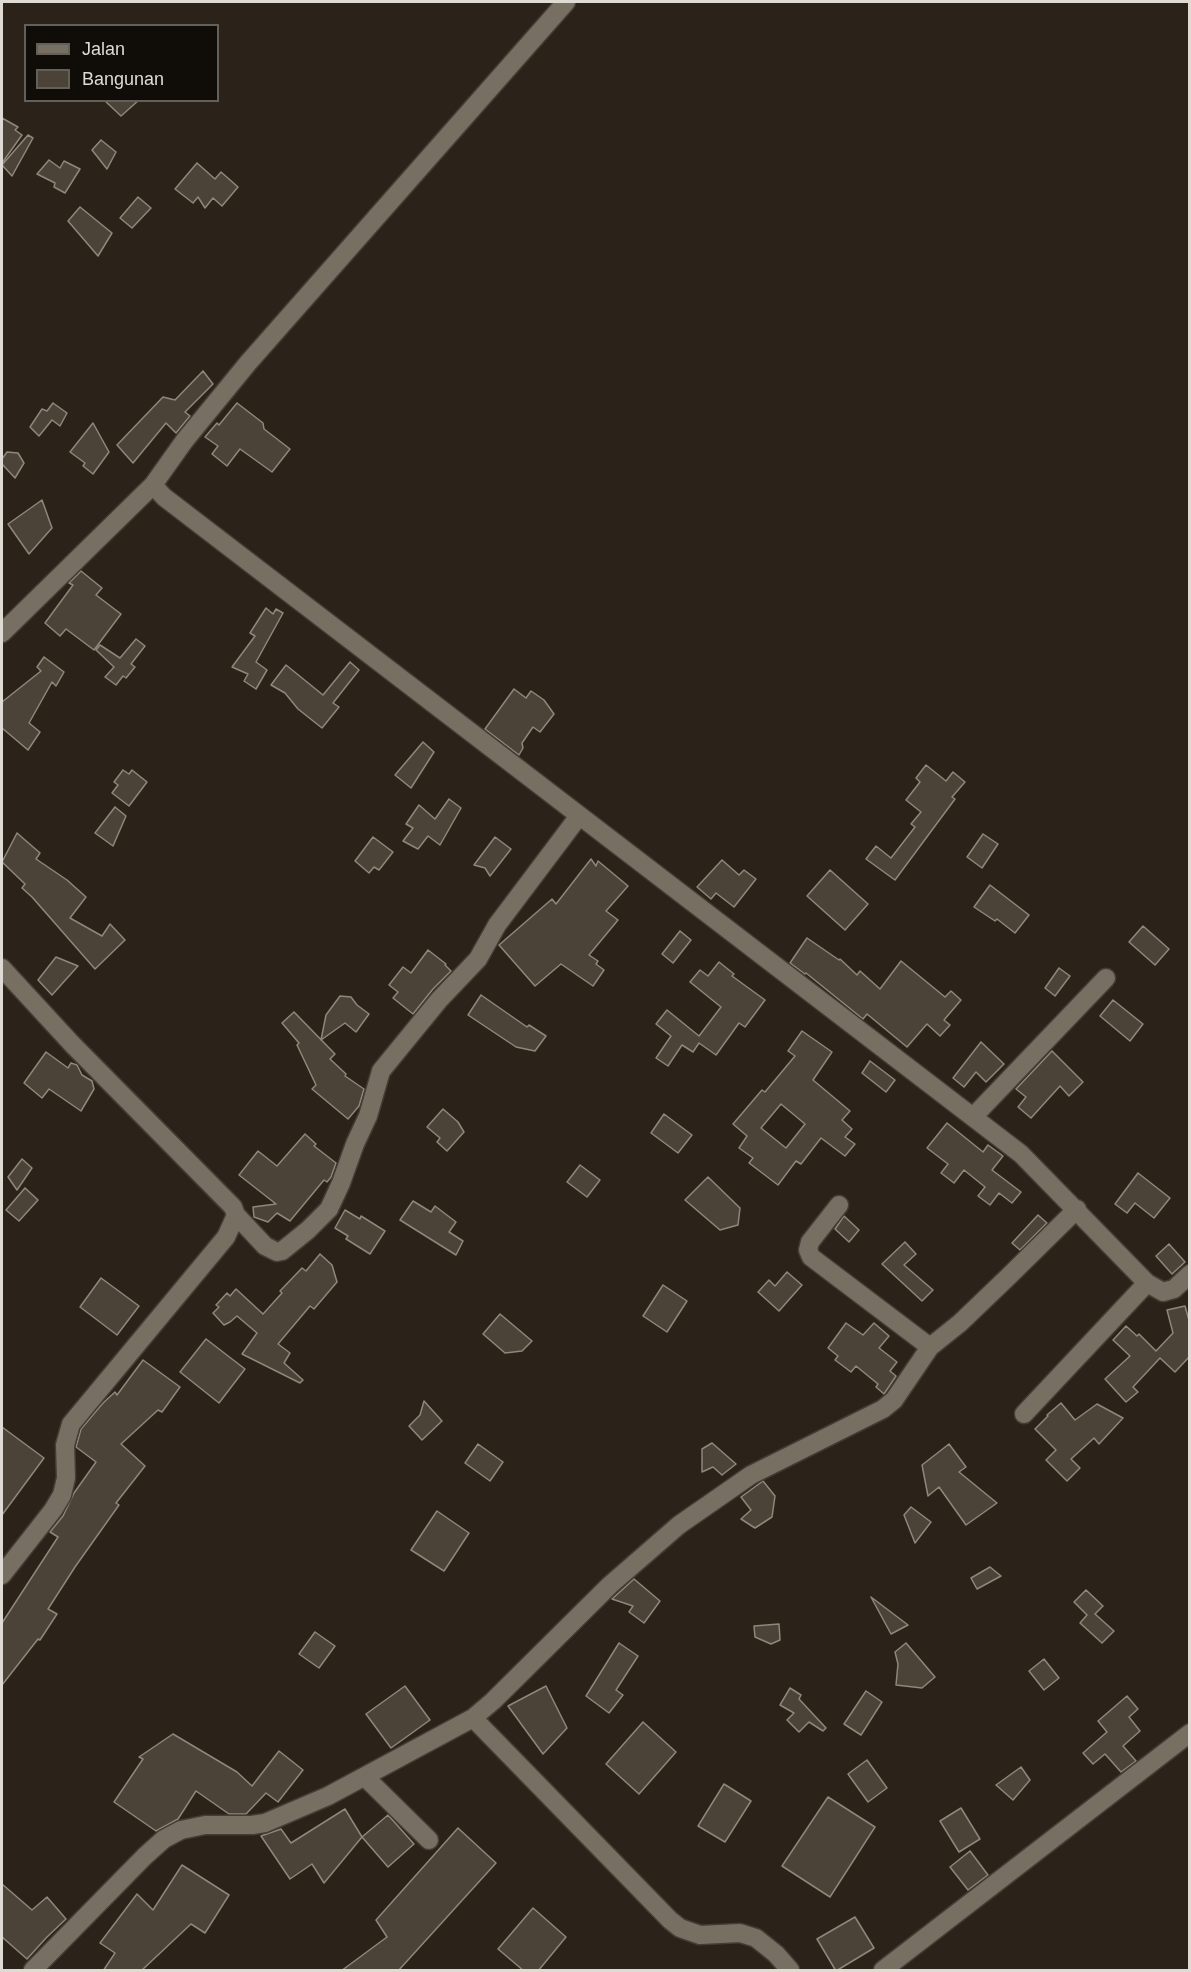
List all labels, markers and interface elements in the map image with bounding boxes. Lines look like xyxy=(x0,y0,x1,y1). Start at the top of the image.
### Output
legend xyxy=(24,24,219,102)
text: Jalan xyxy=(82,39,125,59)
text: Bangunan xyxy=(82,69,164,89)

